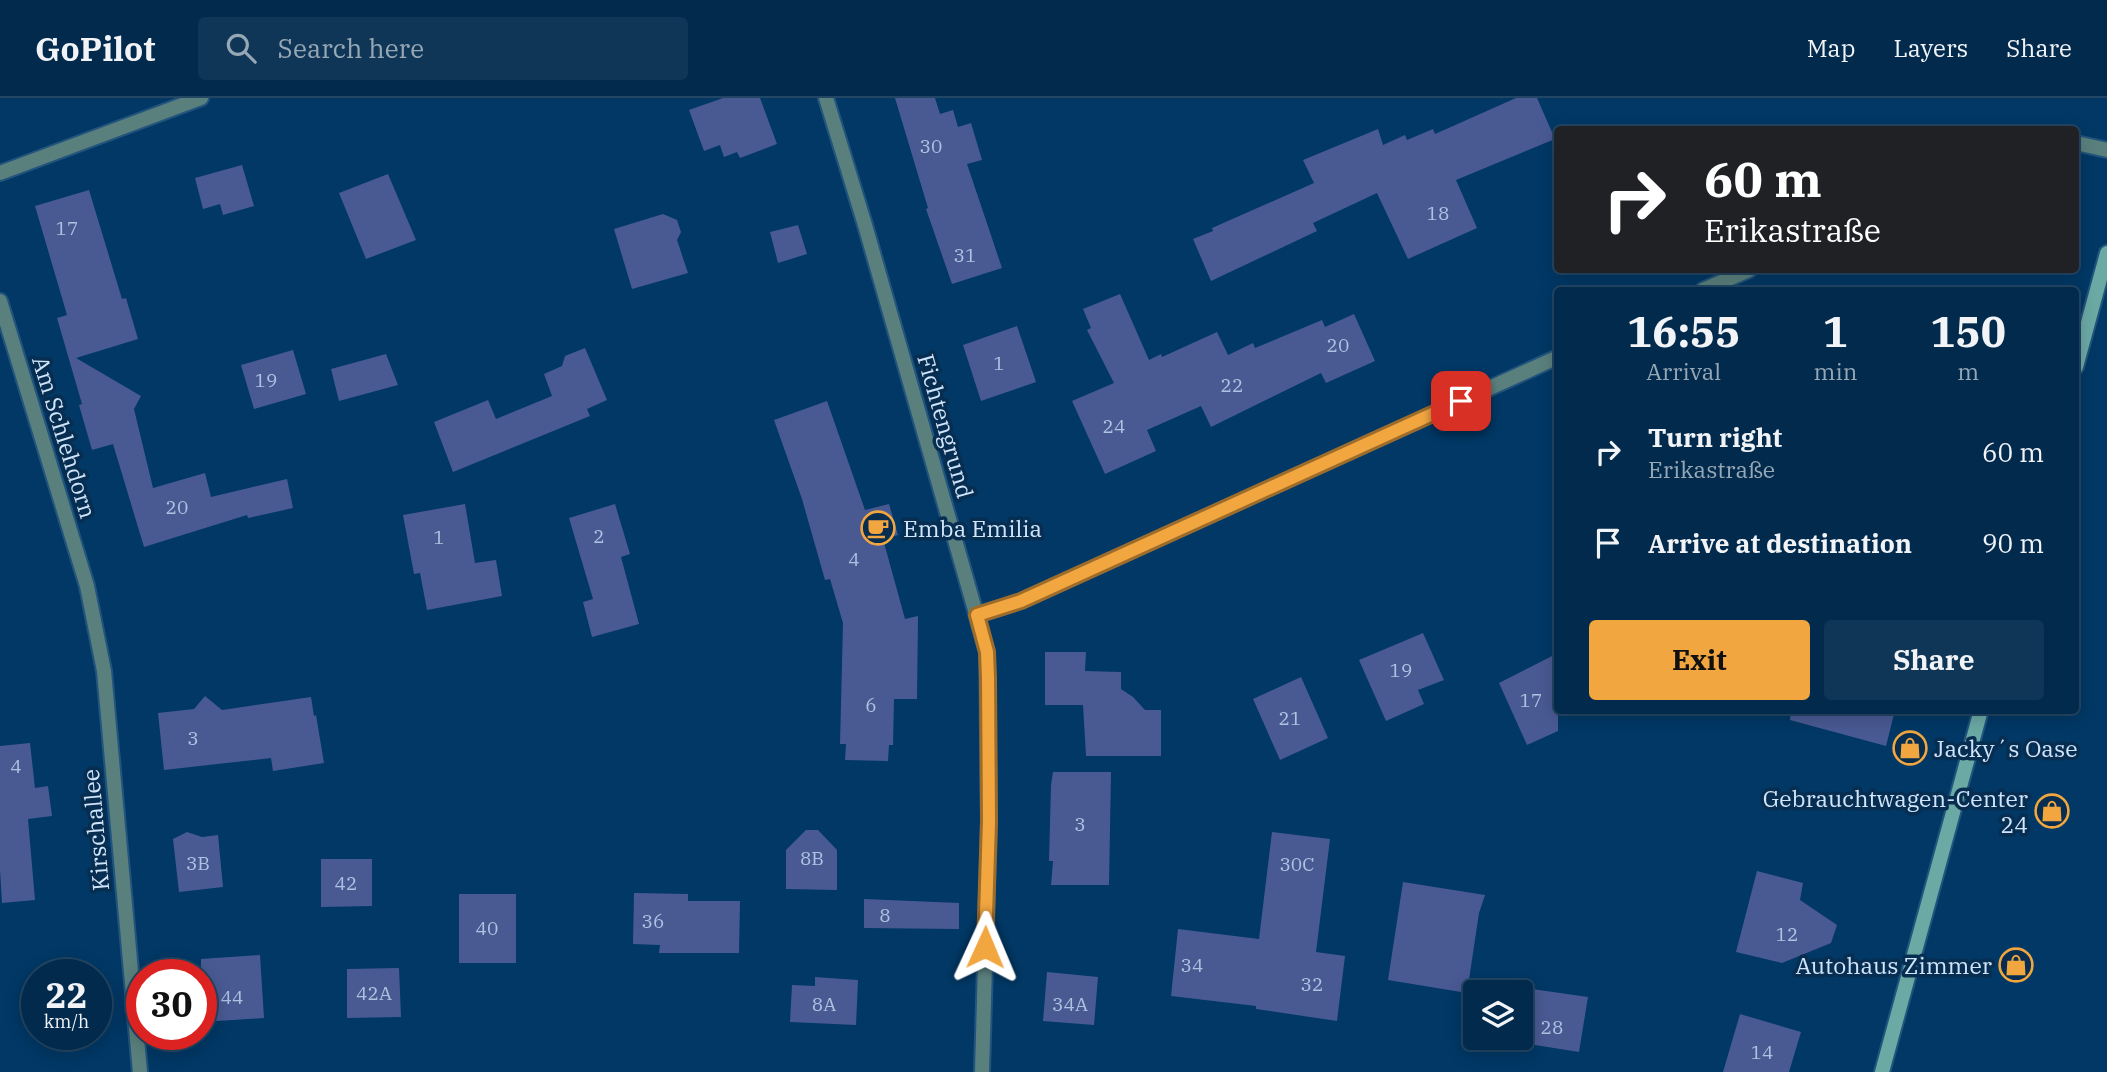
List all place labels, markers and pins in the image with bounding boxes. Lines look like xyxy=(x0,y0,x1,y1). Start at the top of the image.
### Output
pin xyxy=(1431,371,1491,431)
cafe icon: Emba Emilia xyxy=(859,509,897,547)
place label: Emba Emilia xyxy=(903,513,1042,543)
shop icon: Jacky´s Oase xyxy=(1891,729,1929,767)
place label: Jacky´s Oase xyxy=(1934,733,2077,763)
place label: Gebrauchtwagen-Center 24 xyxy=(1763,783,2028,839)
shop icon: Gebrauchtwagen-Center 24 xyxy=(2033,792,2071,830)
shop icon: Autohaus Zimmer xyxy=(1997,946,2035,984)
place label: Autohaus Zimmer xyxy=(1796,950,1992,980)

